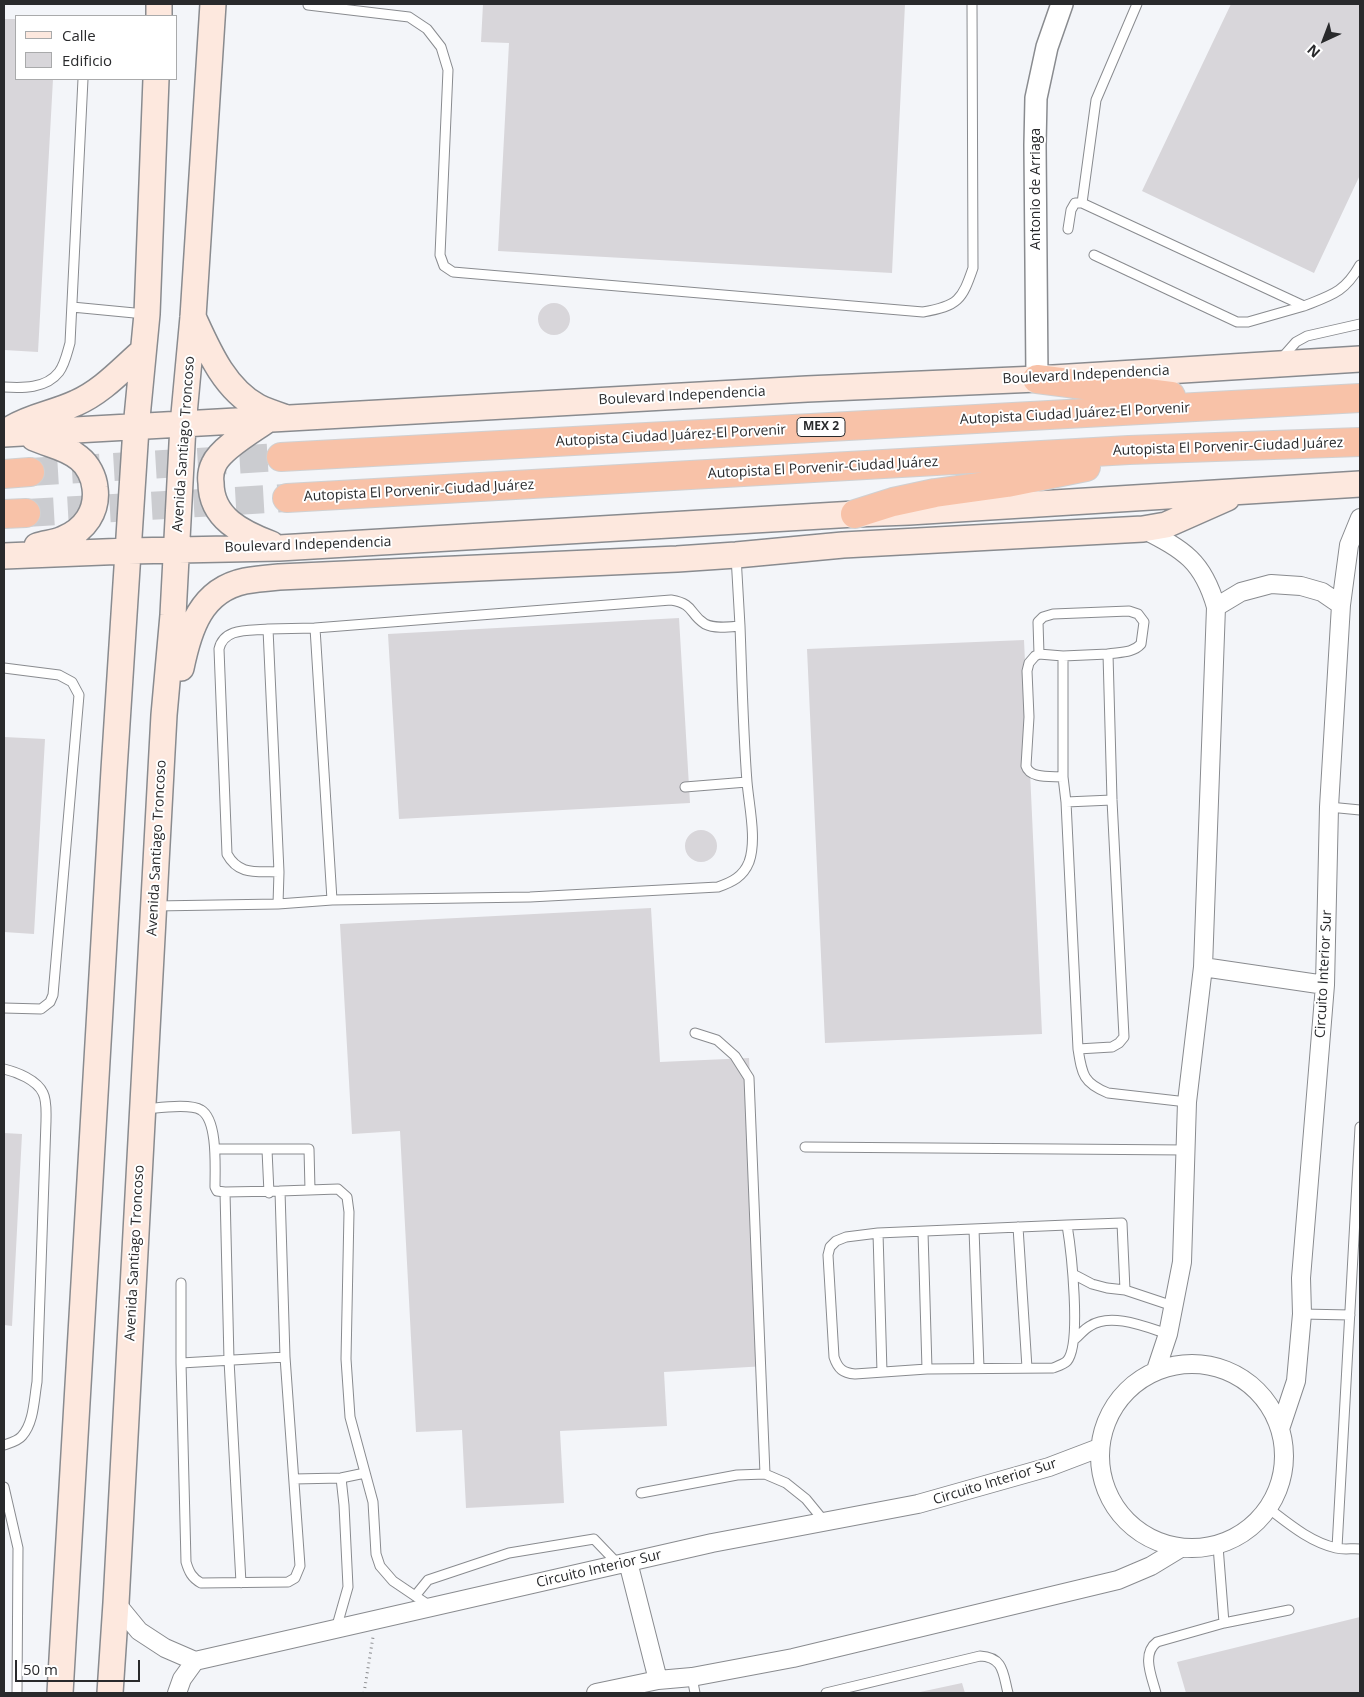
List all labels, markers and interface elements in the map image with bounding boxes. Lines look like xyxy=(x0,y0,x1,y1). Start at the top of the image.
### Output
legend xyxy=(15,15,178,80)
north arrow xyxy=(1299,15,1349,65)
text: Calle xyxy=(62,25,96,45)
text: N xyxy=(1303,41,1324,62)
text: Edificio xyxy=(62,50,112,70)
street label: Antonio de Arriaga xyxy=(1028,128,1044,250)
street label: Avenida Santiago Troncoso xyxy=(169,355,199,533)
street label: Boulevard Independencia xyxy=(1002,362,1170,388)
street label: Boulevard Independencia xyxy=(598,383,766,409)
street label: Autopista Ciudad Juárez-El Porvenir xyxy=(959,400,1191,428)
road number: MEX 2 xyxy=(797,418,845,437)
street label: Autopista Ciudad Juárez-El Porvenir xyxy=(555,422,787,450)
street label: Autopista El Porvenir-Ciudad Juárez xyxy=(1113,435,1343,459)
street label: Autopista El Porvenir-Ciudad Juárez xyxy=(707,454,939,482)
street label: Autopista El Porvenir-Ciudad Juárez xyxy=(303,477,535,505)
street label: Boulevard Independencia xyxy=(224,534,392,556)
street label: Avenida Santiago Troncoso xyxy=(144,759,170,937)
street label: Circuito Interior Sur xyxy=(1312,909,1336,1039)
street label: Avenida Santiago Troncoso xyxy=(122,1164,148,1342)
street label: Circuito Interior Sur xyxy=(931,1455,1059,1509)
street label: Circuito Interior Sur xyxy=(535,1546,663,1592)
scale bar xyxy=(18,1650,142,1682)
text: 50 m xyxy=(23,1659,58,1679)

